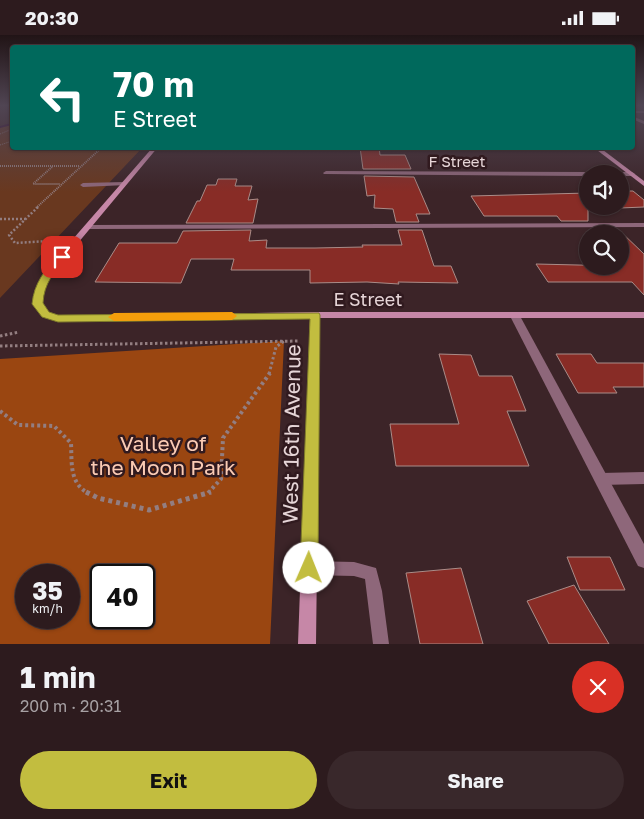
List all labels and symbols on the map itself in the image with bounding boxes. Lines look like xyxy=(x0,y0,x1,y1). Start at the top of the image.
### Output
street label: F Street xyxy=(428,152,486,170)
pin xyxy=(41,236,83,278)
street label: E Street xyxy=(334,288,402,310)
street label: West 16th Avenue xyxy=(276,344,306,524)
park label: Valley of the Moon Park xyxy=(90,430,236,480)
position arrow xyxy=(282,541,334,593)
speed limit sign: 40 xyxy=(90,564,155,629)

